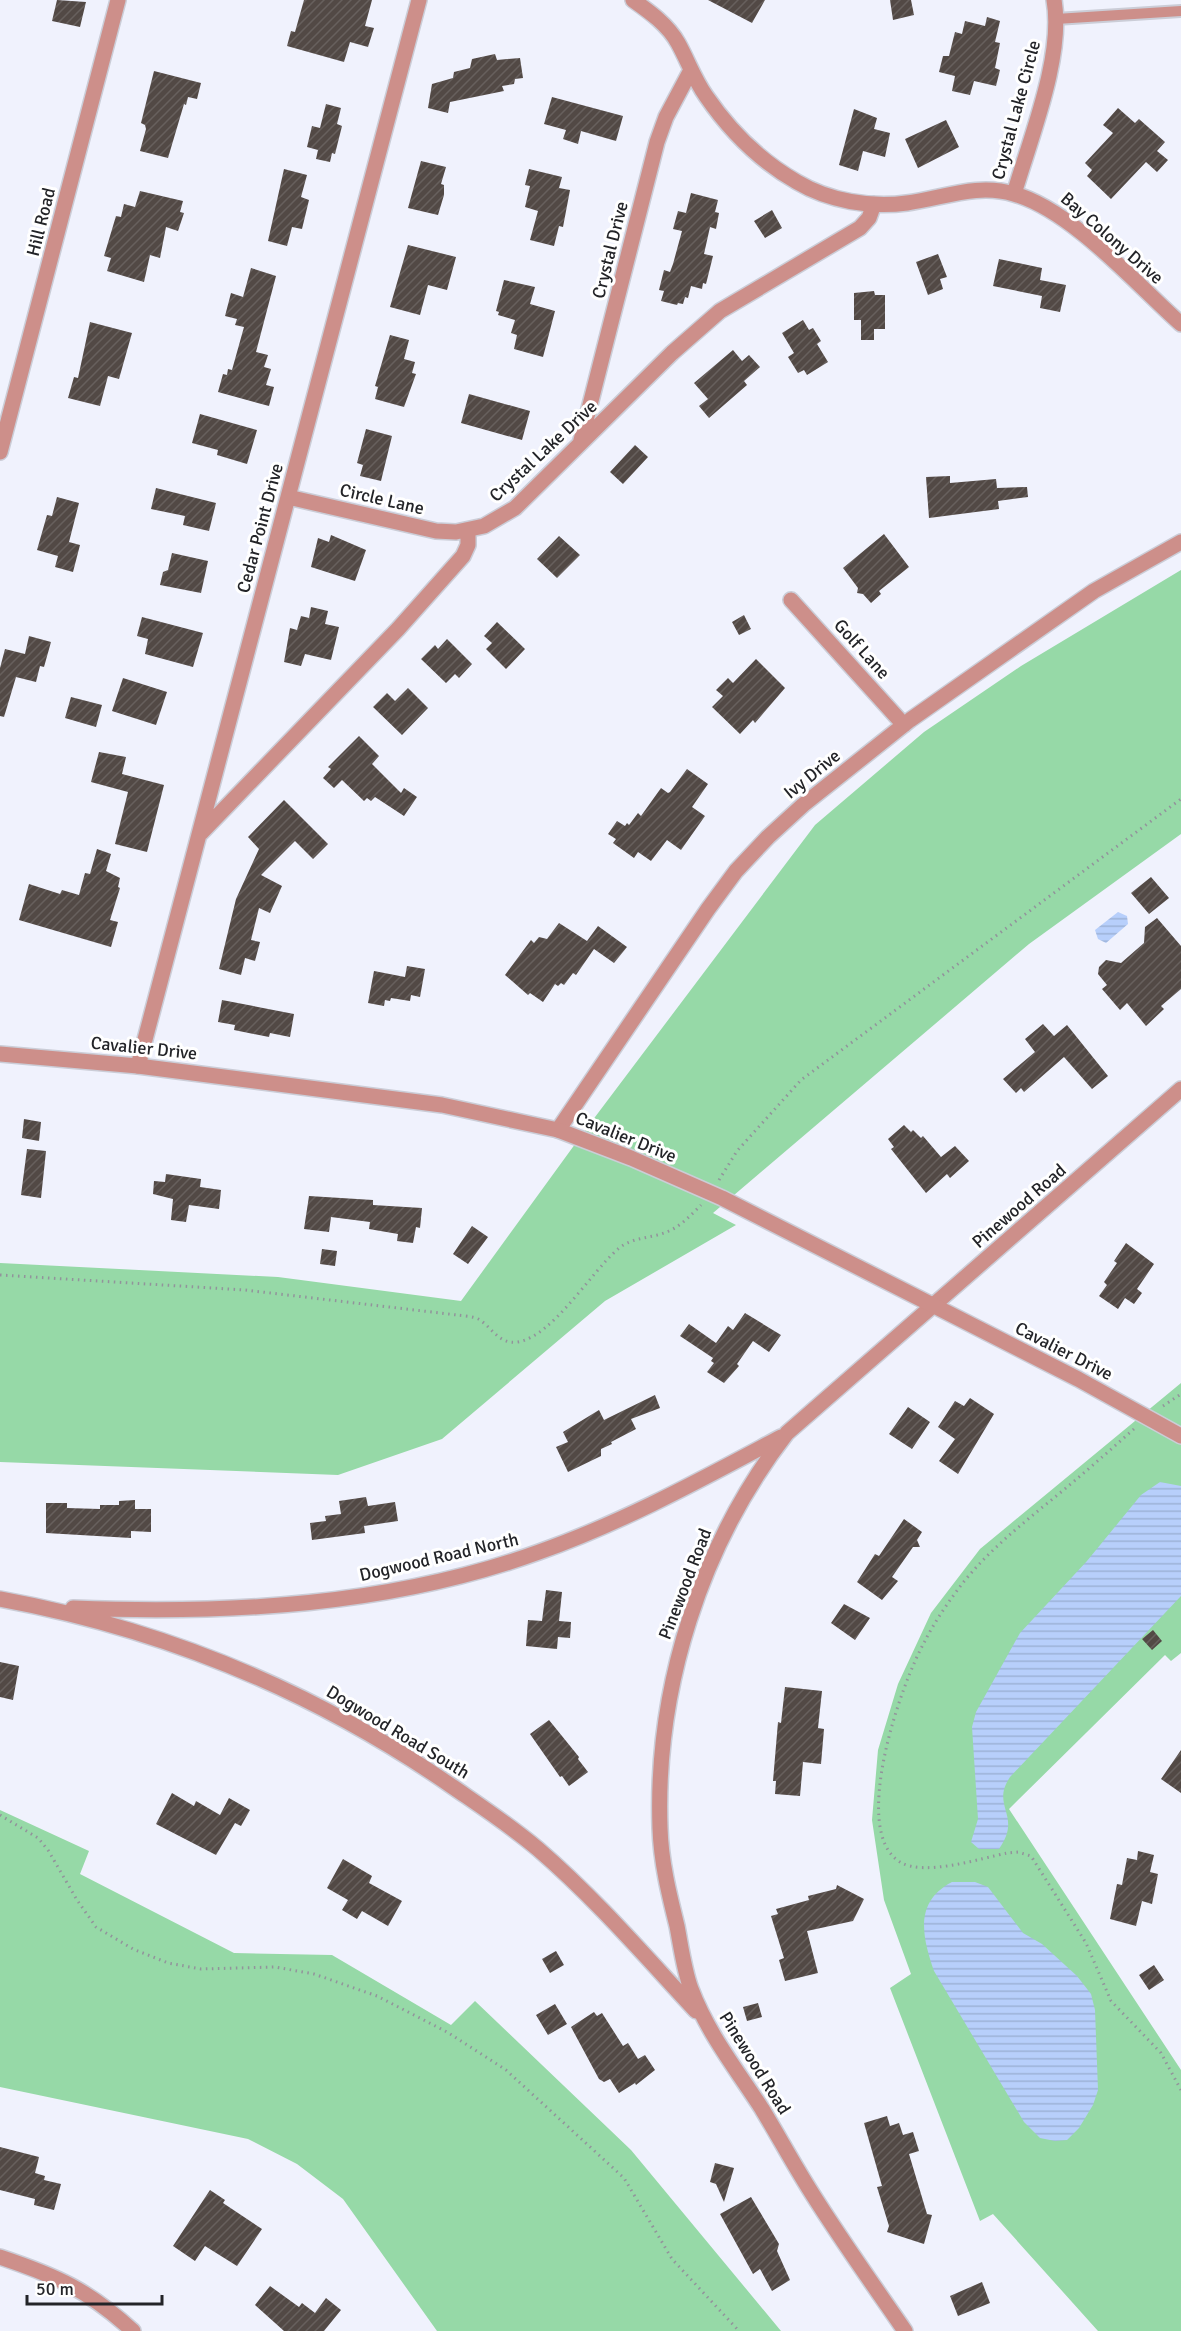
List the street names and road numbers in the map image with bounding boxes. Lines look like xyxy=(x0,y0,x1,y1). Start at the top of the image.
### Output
street label: Crystal Lake Circle xyxy=(987,38,1045,182)
street label: Hill Road xyxy=(22,185,60,259)
street label: Bay Colony Drive xyxy=(1056,187,1168,289)
street label: Crystal Drive xyxy=(587,199,633,301)
street label: Crystal Lake Drive xyxy=(485,395,601,507)
street label: Cedar Point Drive xyxy=(232,461,288,595)
street label: Circle Lane xyxy=(338,479,426,519)
street label: Golf Lane xyxy=(829,614,895,684)
street label: Ivy Drive xyxy=(779,745,845,803)
street label: Cavalier Drive xyxy=(90,1031,198,1065)
street label: Cavalier Drive xyxy=(572,1107,680,1167)
street label: Pinewood Road xyxy=(968,1159,1070,1253)
street label: Cavalier Drive xyxy=(1011,1317,1117,1385)
street label: Pinewood Road xyxy=(654,1525,716,1643)
street label: Dogwood Road North xyxy=(357,1528,521,1586)
street label: Dogwood Road South xyxy=(322,1681,474,1783)
street label: Pinewood Road xyxy=(715,2007,795,2119)

